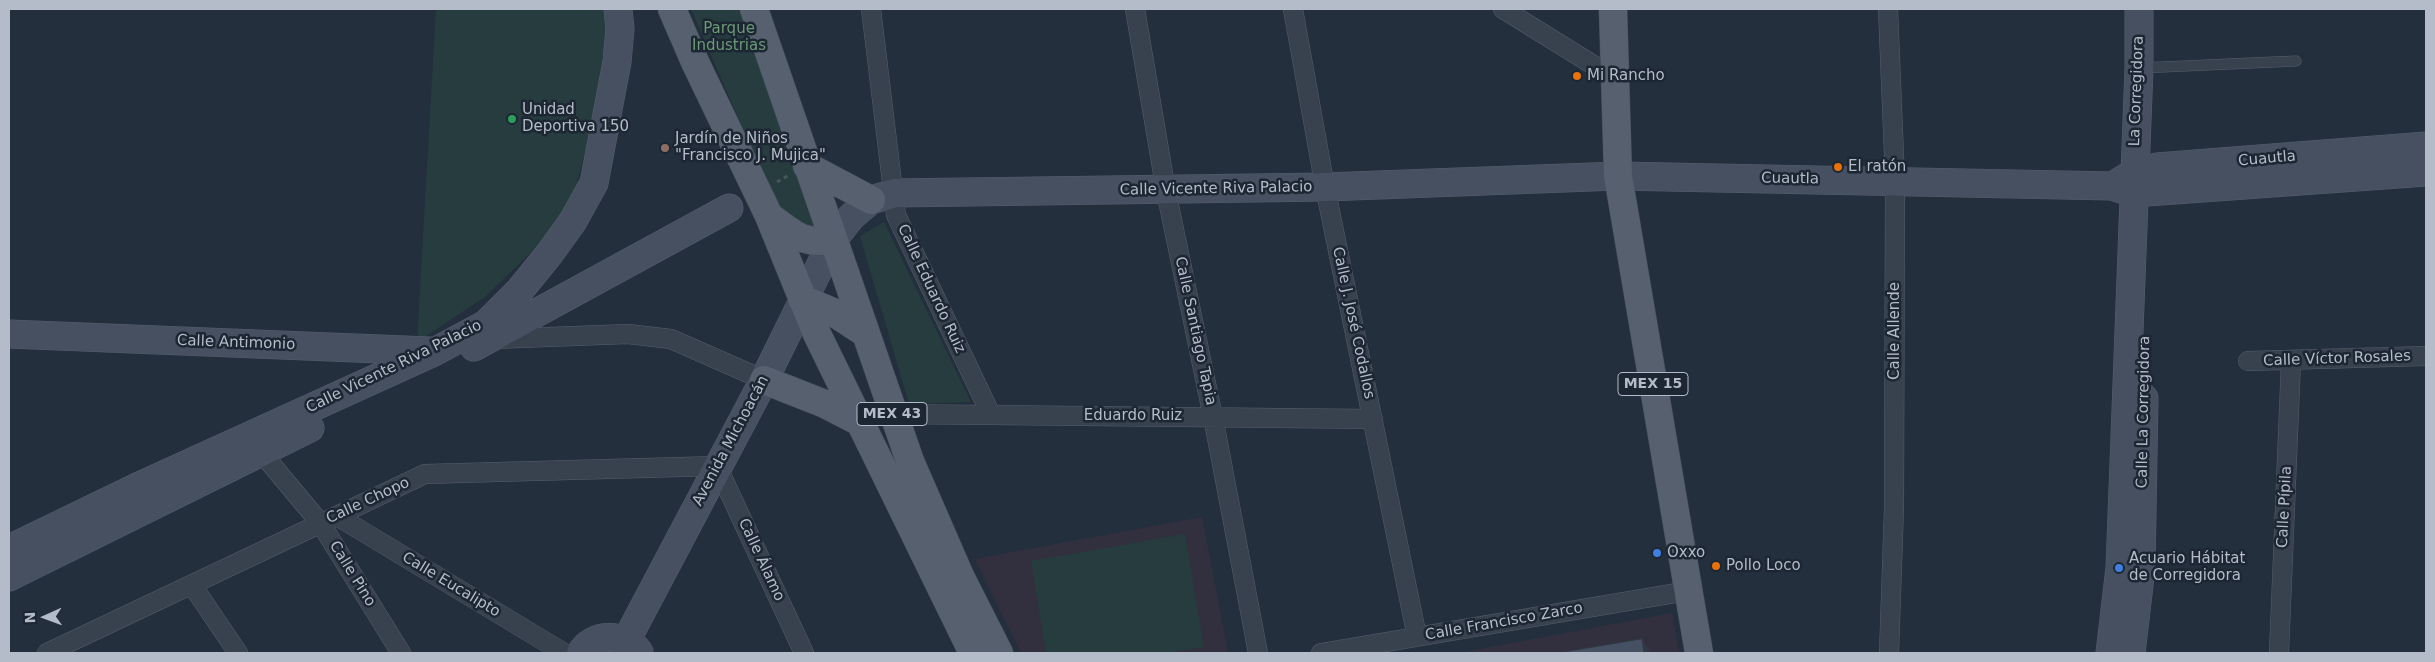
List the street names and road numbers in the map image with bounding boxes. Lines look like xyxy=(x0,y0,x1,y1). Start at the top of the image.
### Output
street label: La Corregidora xyxy=(2126,35,2148,147)
street label: Cuautla xyxy=(2237,148,2297,170)
street label: Cuautla xyxy=(1761,169,1819,189)
street label: Calle Vicente Riva Palacio xyxy=(1119,178,1313,200)
street label: Calle Eduardo Ruiz xyxy=(893,222,969,356)
street label: Calle J. José Codallos xyxy=(1328,245,1378,401)
street label: Calle Santiago Tapia xyxy=(1170,255,1220,407)
street label: Calle Allende xyxy=(1886,282,1904,380)
street label: Calle Vicente Riva Palacio xyxy=(303,317,485,417)
street label: Calle Antimonio xyxy=(176,332,296,354)
street label: Calle La Corregidora xyxy=(2134,336,2154,488)
street label: Calle Víctor Rosales xyxy=(2263,347,2411,371)
road number: MEX 15 xyxy=(1618,372,1688,396)
street label: Avenida Michoacán xyxy=(689,373,773,509)
road number: MEX 43 xyxy=(857,402,927,426)
street label: Eduardo Ruiz xyxy=(1084,407,1182,425)
street label: Calle Pípila xyxy=(2274,465,2296,549)
street label: Calle Chopo xyxy=(323,474,413,528)
street label: Calle Álamo xyxy=(734,516,788,604)
street label: Calle Pino xyxy=(325,538,379,610)
street label: Calle Eucalipto xyxy=(399,549,503,621)
street label: Calle Francisco Zarco xyxy=(1424,599,1584,645)

